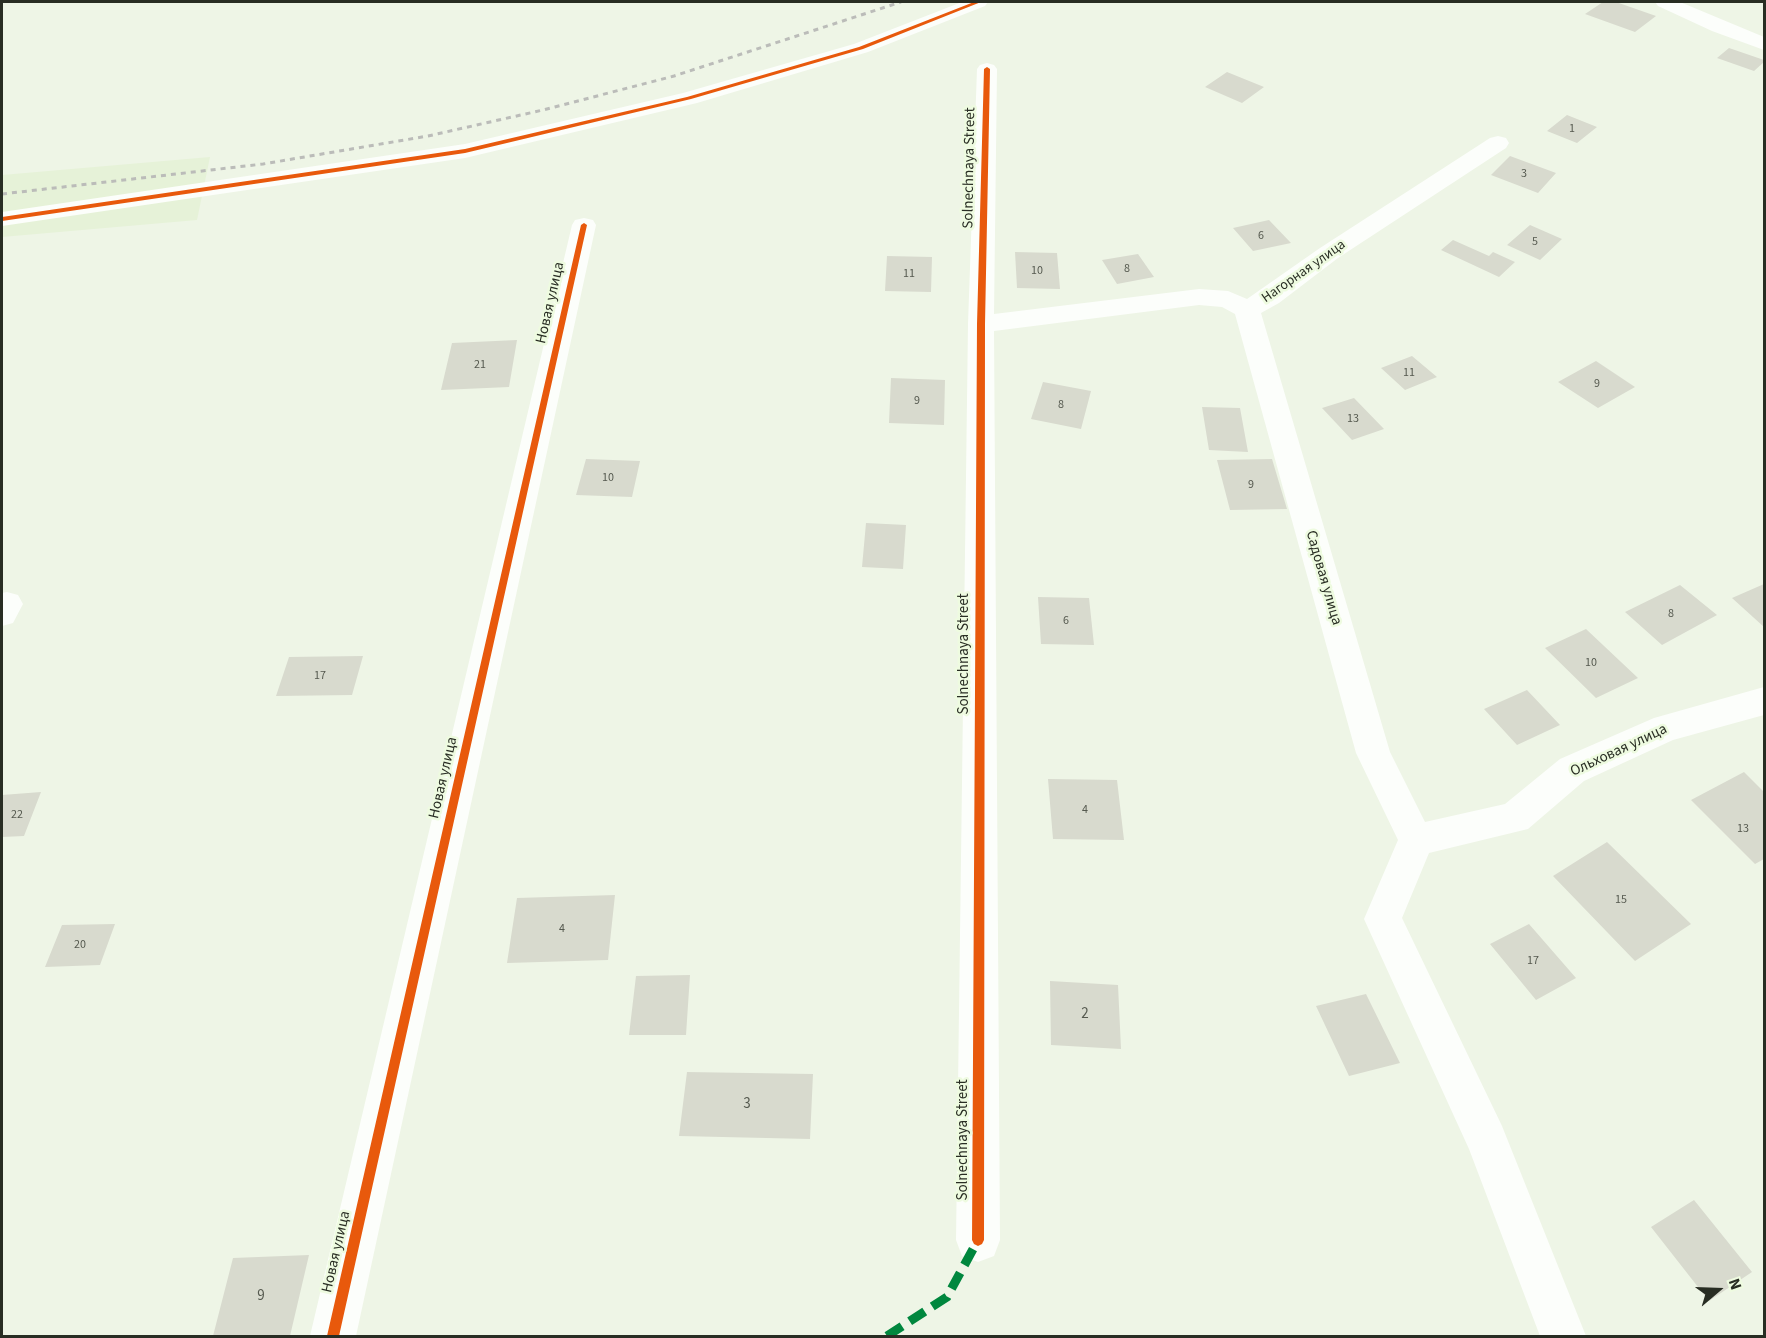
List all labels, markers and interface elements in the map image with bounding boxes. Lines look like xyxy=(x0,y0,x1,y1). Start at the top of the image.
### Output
street label: Solnechnaya Street xyxy=(960,107,980,229)
house number: 1 xyxy=(1569,122,1575,136)
house number: 3 xyxy=(1521,167,1527,181)
house number: 6 xyxy=(1258,229,1264,243)
house number: 5 xyxy=(1532,235,1538,249)
street label: Нагорная улица xyxy=(1259,237,1349,307)
street label: Новая улица xyxy=(533,260,569,346)
house number: 8 xyxy=(1124,262,1130,276)
house number: 10 xyxy=(1031,264,1043,278)
house number: 11 xyxy=(903,267,915,281)
house number: 21 xyxy=(474,358,486,372)
house number: 11 xyxy=(1403,366,1415,380)
house number: 9 xyxy=(1594,377,1600,391)
house number: 9 xyxy=(914,394,920,408)
house number: 8 xyxy=(1058,398,1064,412)
house number: 13 xyxy=(1347,412,1359,426)
house number: 10 xyxy=(602,471,614,485)
house number: 9 xyxy=(1248,478,1254,492)
street label: Садовая улица xyxy=(1301,529,1345,627)
street label: Solnechnaya Street xyxy=(956,593,974,715)
house number: 8 xyxy=(1668,607,1674,621)
house number: 6 xyxy=(1063,614,1069,628)
house number: 10 xyxy=(1585,656,1597,670)
house number: 17 xyxy=(314,669,326,683)
street label: Ольховая улица xyxy=(1568,721,1670,781)
street label: Новая улица xyxy=(426,735,462,821)
house number: 4 xyxy=(1082,803,1088,817)
house number: 22 xyxy=(11,808,23,822)
house number: 13 xyxy=(1737,822,1749,836)
house number: 15 xyxy=(1615,893,1627,907)
house number: 4 xyxy=(559,922,565,936)
house number: 20 xyxy=(74,938,86,952)
house number: 17 xyxy=(1527,954,1539,968)
house number: 2 xyxy=(1081,1006,1089,1024)
street label: Solnechnaya Street xyxy=(955,1079,973,1201)
house number: 3 xyxy=(743,1096,751,1114)
street label: Новая улица xyxy=(319,1209,355,1295)
north arrow xyxy=(1688,1260,1748,1320)
text: N xyxy=(1723,1276,1747,1293)
house number: 9 xyxy=(257,1288,265,1306)

